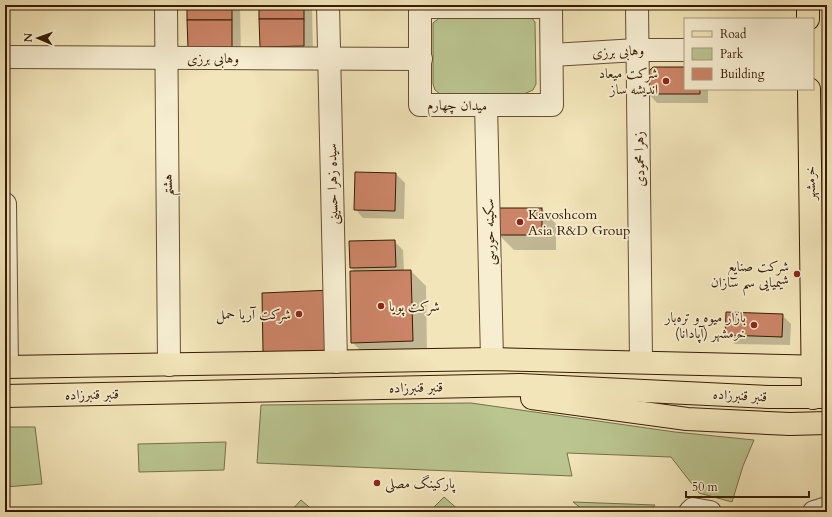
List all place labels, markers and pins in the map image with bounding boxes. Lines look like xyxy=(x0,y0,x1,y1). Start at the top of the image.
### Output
place label: شرکت میعاد اندیشه ساز xyxy=(599,64,658,99)
marker: شرکت میعاد اندیشه ساز xyxy=(661,76,671,86)
place label: Kavoshcom Asia R&D Group xyxy=(528,205,631,240)
marker: Kavoshcom Asia R&D Group xyxy=(515,217,525,227)
place label: شرکت صنایع شیمیایی سم سازان xyxy=(711,257,789,296)
marker: شرکت صنایع شیمیایی سم سازان xyxy=(792,269,802,279)
place label: شرکت پویا xyxy=(389,297,440,317)
marker: شرکت پویا xyxy=(376,301,386,311)
place label: شرکت آریا حمل xyxy=(216,305,291,325)
place label: بازار میوه و تره‌بار خرمشهر (آپادانا) xyxy=(663,308,746,344)
marker: شرکت آریا حمل xyxy=(294,309,304,319)
marker: بازار میوه و تره‌بار خرمشهر (آپادانا) xyxy=(749,320,759,330)
place label: پارکینگ مصلی xyxy=(385,474,456,494)
marker: پارکینگ مصلی xyxy=(372,478,382,488)

